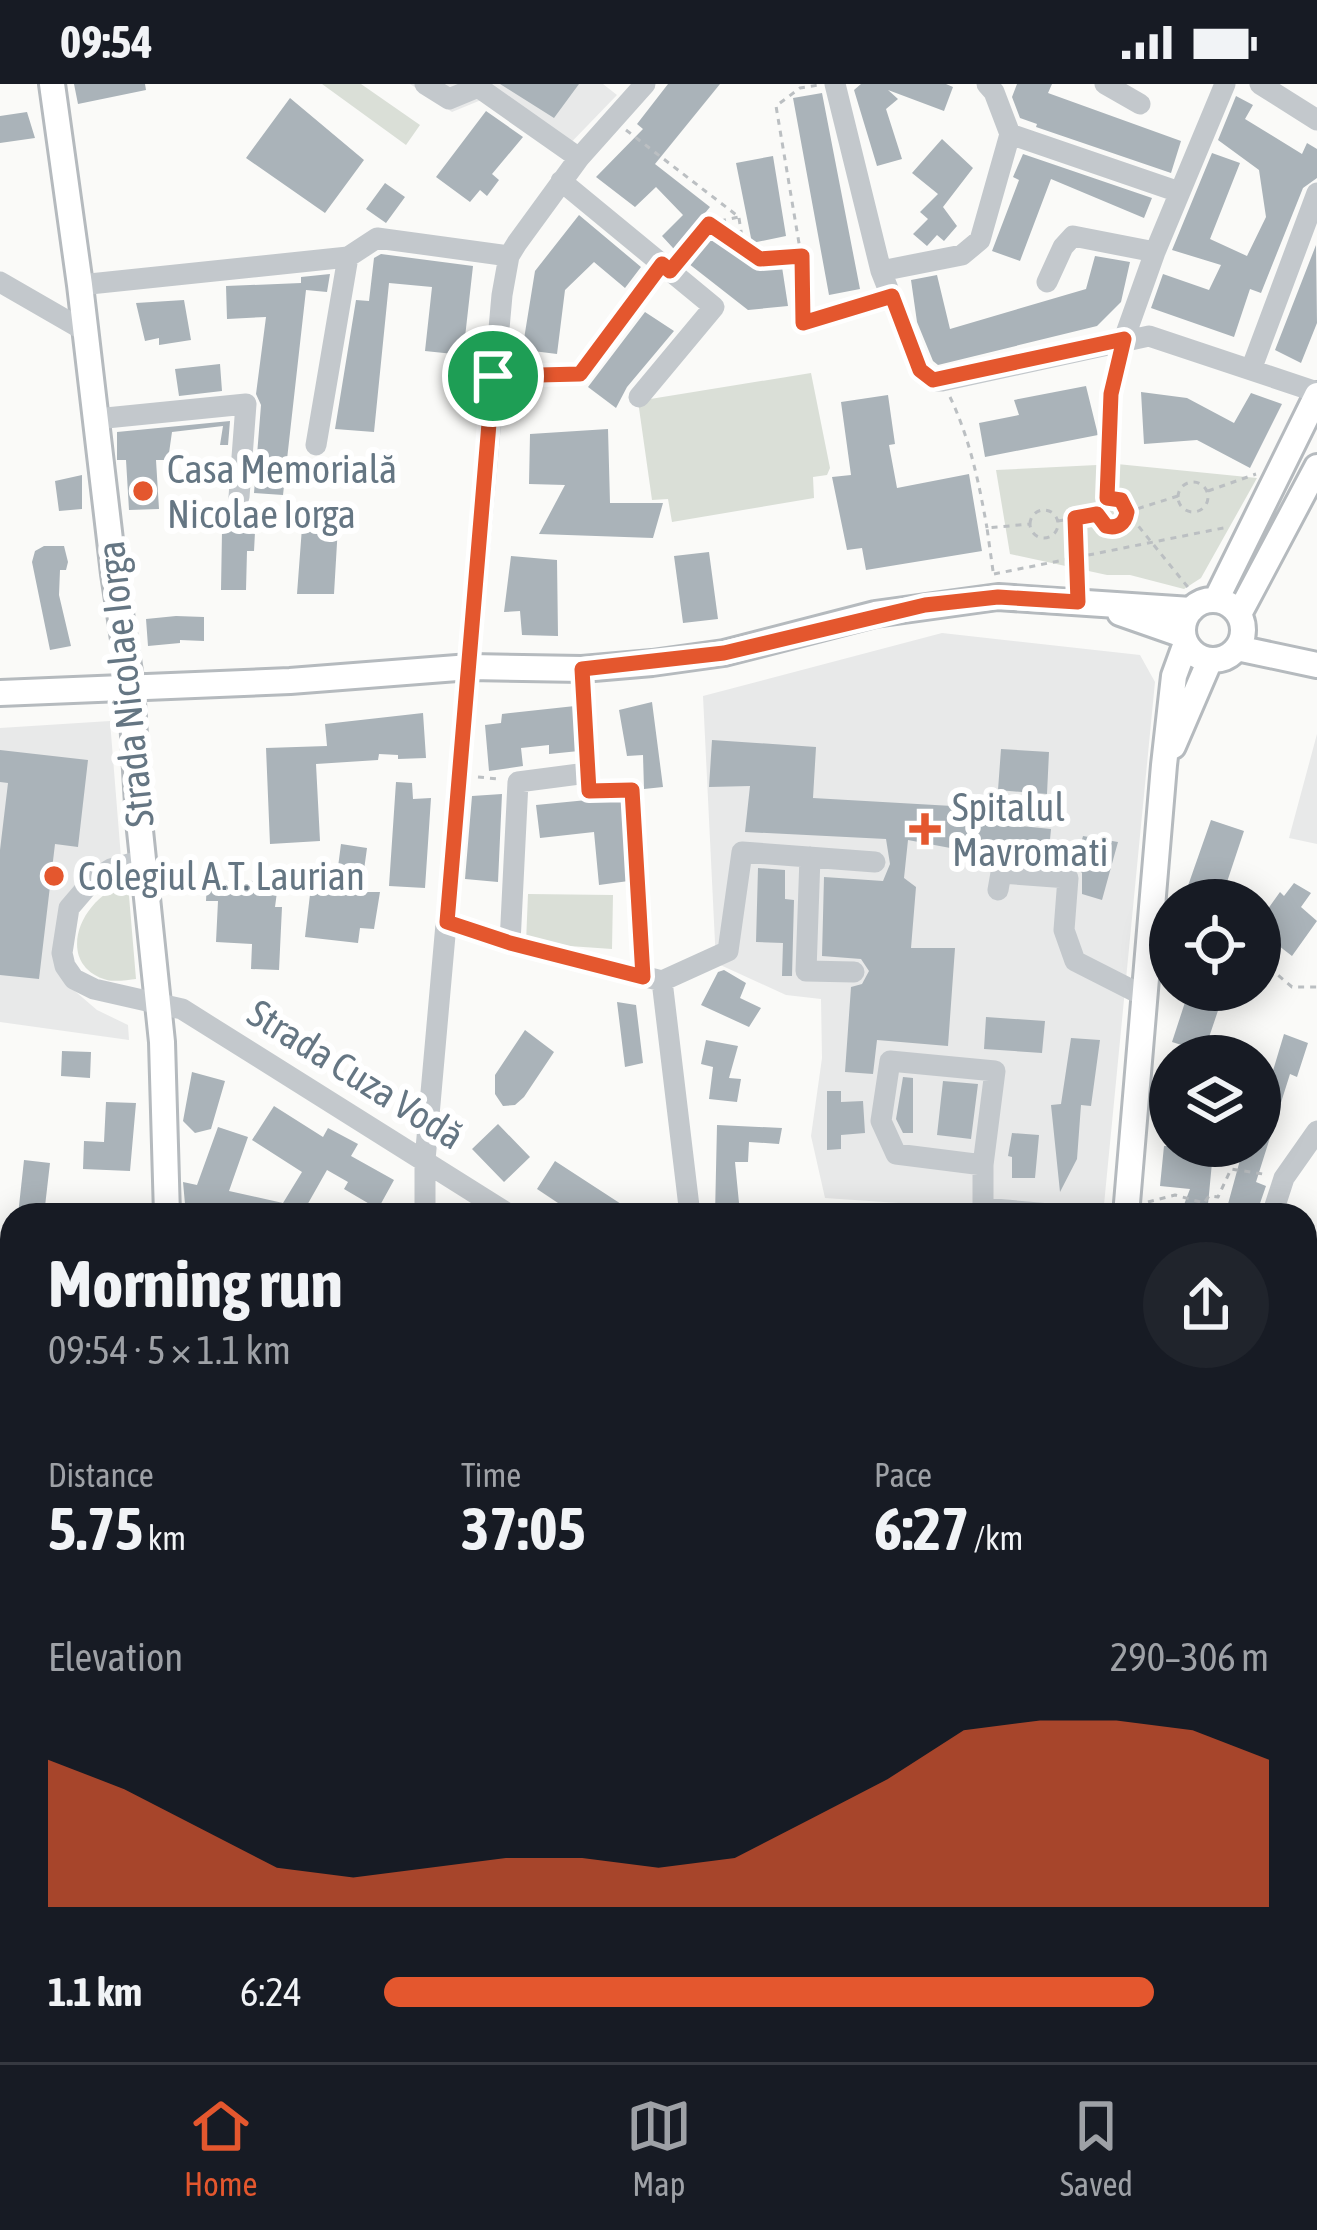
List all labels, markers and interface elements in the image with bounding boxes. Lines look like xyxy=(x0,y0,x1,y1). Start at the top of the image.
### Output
text: 09:54 xyxy=(60,16,153,68)
pin xyxy=(442,325,544,427)
icon: arrive xyxy=(460,343,526,409)
place label: Casa Memorială Nicolae Iorga xyxy=(167,447,397,536)
marker: Casa Memorială Nicolae Iorga xyxy=(130,478,156,504)
street label: Strada Nicolae Iorga xyxy=(88,539,162,829)
place label: Spitalul Mavromati xyxy=(952,785,1109,874)
marker: Spitalul Mavromati xyxy=(909,813,941,845)
place label: Colegiul A.T. Laurian xyxy=(78,854,365,898)
marker: Colegiul A.T. Laurian xyxy=(41,863,67,889)
map controls xyxy=(1149,879,1281,1167)
button: locate xyxy=(1149,879,1281,1011)
street label: Strada Cuza Vodă xyxy=(240,990,472,1158)
button: layers xyxy=(1149,1035,1281,1167)
button: share xyxy=(1143,1242,1269,1368)
text: Morning run xyxy=(48,1245,343,1321)
text: 09:54 · 5 × 1.1 km xyxy=(48,1328,291,1372)
text: Distance xyxy=(48,1456,154,1494)
text: Time xyxy=(461,1456,521,1494)
text: Pace xyxy=(874,1456,932,1494)
text: 5.75 xyxy=(48,1494,143,1563)
text: 37:05 xyxy=(461,1494,586,1563)
text: 6:27 xyxy=(874,1494,969,1563)
text: km xyxy=(143,1519,186,1557)
text: /km xyxy=(969,1519,1023,1557)
text: Elevation xyxy=(48,1635,183,1679)
text: 290–306 m xyxy=(1110,1635,1269,1679)
text: 1.1 km xyxy=(48,1970,142,2014)
text: 6:24 xyxy=(240,1970,302,2014)
tab: Home xyxy=(184,2093,258,2203)
tab: Map xyxy=(626,2093,692,2203)
tab: Saved xyxy=(1060,2093,1133,2203)

